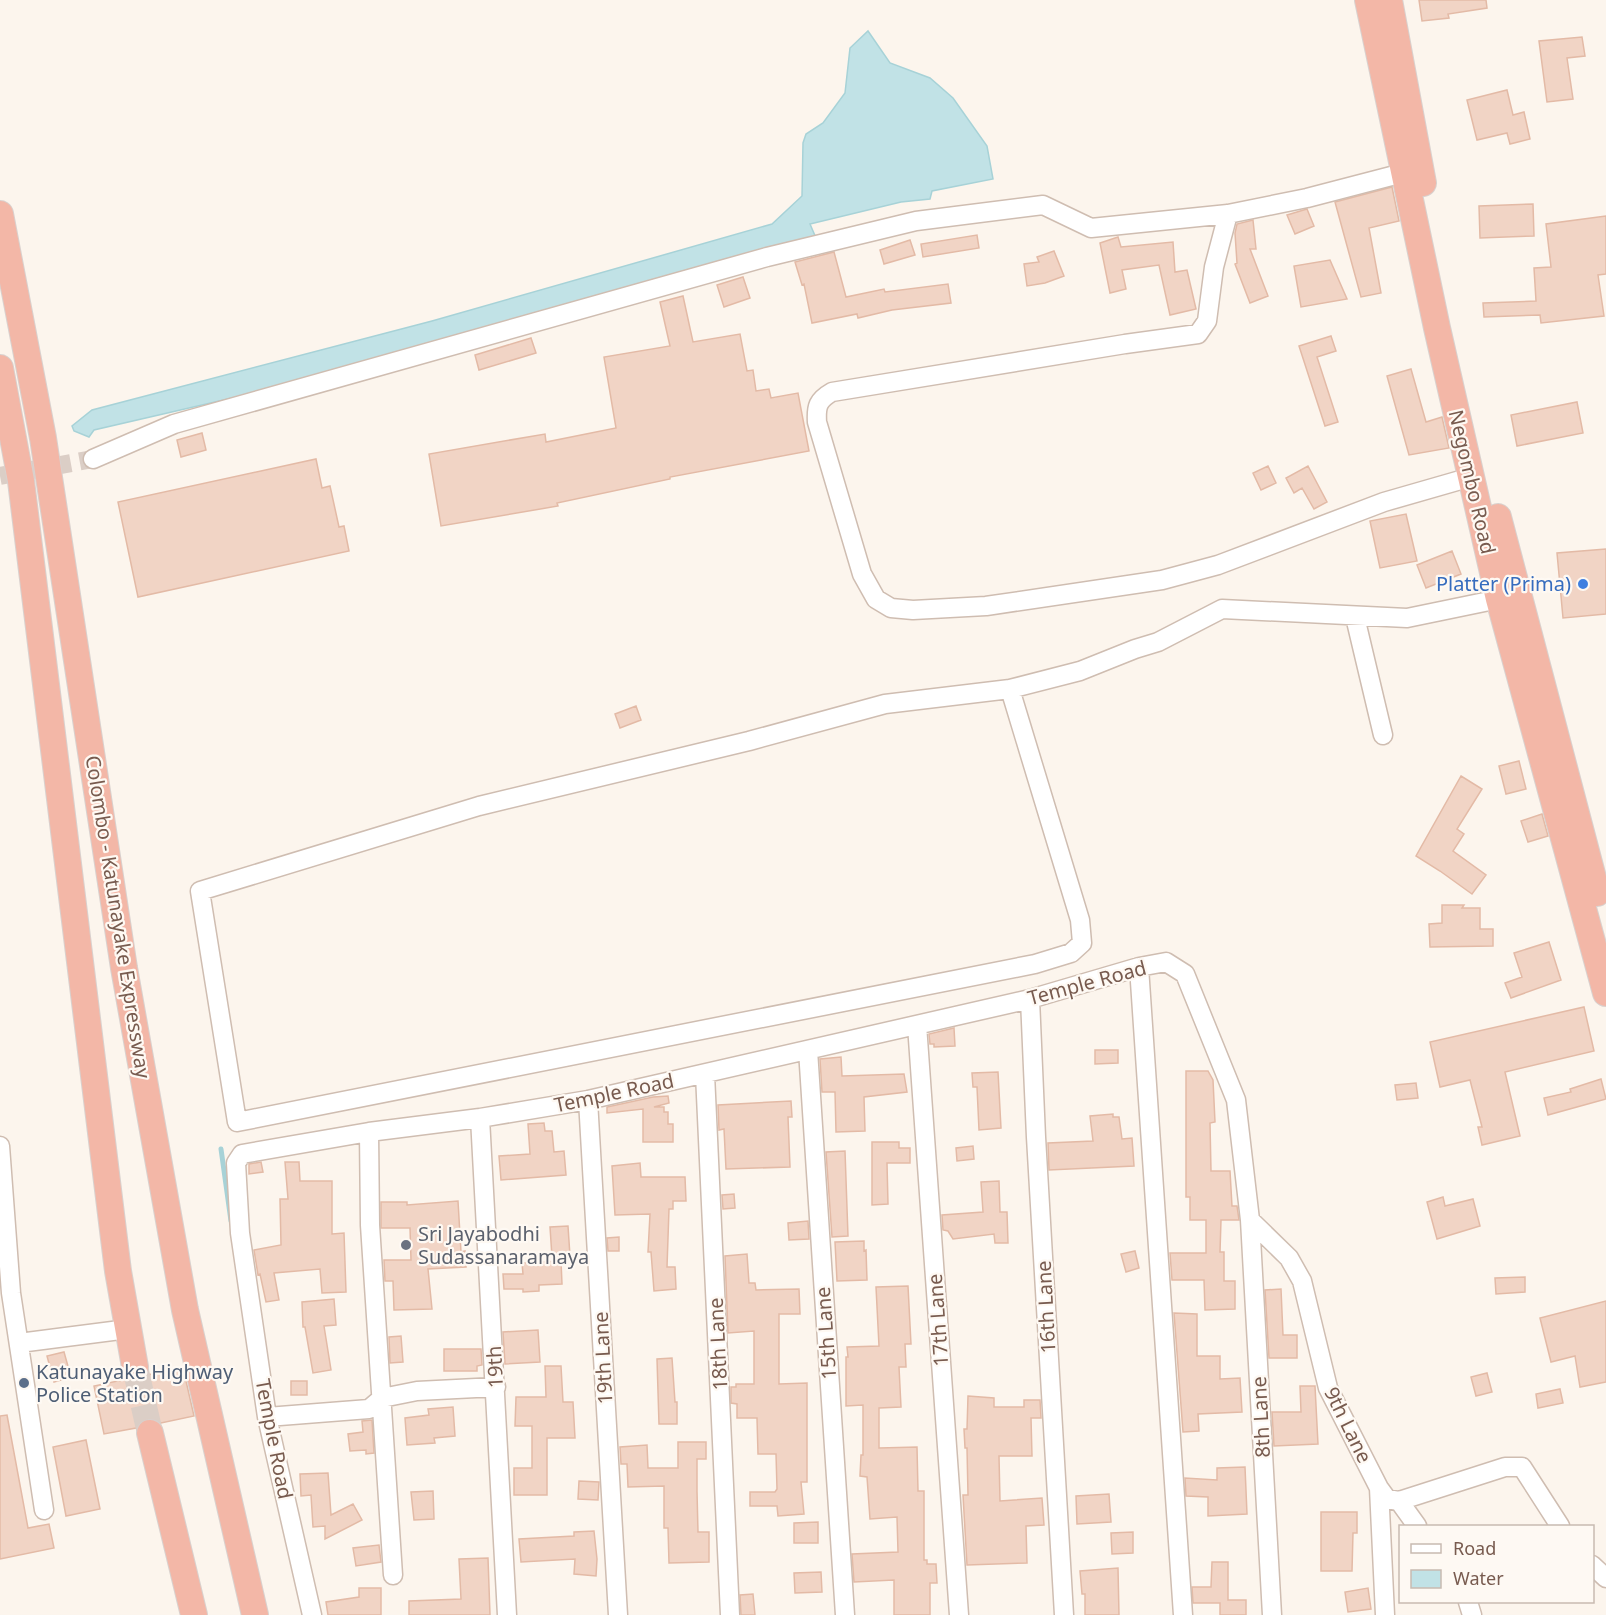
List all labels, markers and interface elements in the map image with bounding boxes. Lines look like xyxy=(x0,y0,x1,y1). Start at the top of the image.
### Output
street label: Negombo Road xyxy=(1443,407,1502,557)
place label: Platter (Prima) xyxy=(1436,570,1571,597)
marker: Platter (Prima) xyxy=(1576,577,1590,591)
street label: Colombo - Katunayake Expressway xyxy=(80,753,158,1081)
street label: Temple Road xyxy=(1025,954,1149,1011)
street label: Temple Road xyxy=(552,1067,676,1118)
place label: Sri Jayabodhi Sudassanaramaya xyxy=(418,1220,589,1270)
marker: Sri Jayabodhi Sudassanaramaya xyxy=(399,1238,413,1252)
street label: 16th Lane xyxy=(1030,1260,1061,1354)
street label: 17th Lane xyxy=(921,1273,954,1367)
street label: 15th Lane xyxy=(809,1286,842,1380)
street label: 18th Lane xyxy=(702,1297,733,1391)
street label: 19th Lane xyxy=(587,1311,618,1405)
street label: 19th xyxy=(480,1345,509,1389)
place label: Katunayake Highway Police Station xyxy=(36,1358,234,1408)
marker: Katunayake Highway Police Station xyxy=(17,1376,31,1390)
street label: 8th Lane xyxy=(1245,1376,1276,1458)
street label: Temple Road xyxy=(250,1377,299,1501)
street label: 9th Lane xyxy=(1318,1382,1378,1467)
legend xyxy=(1399,1525,1594,1603)
text: Road xyxy=(1453,1536,1496,1560)
text: Water xyxy=(1453,1566,1504,1590)

